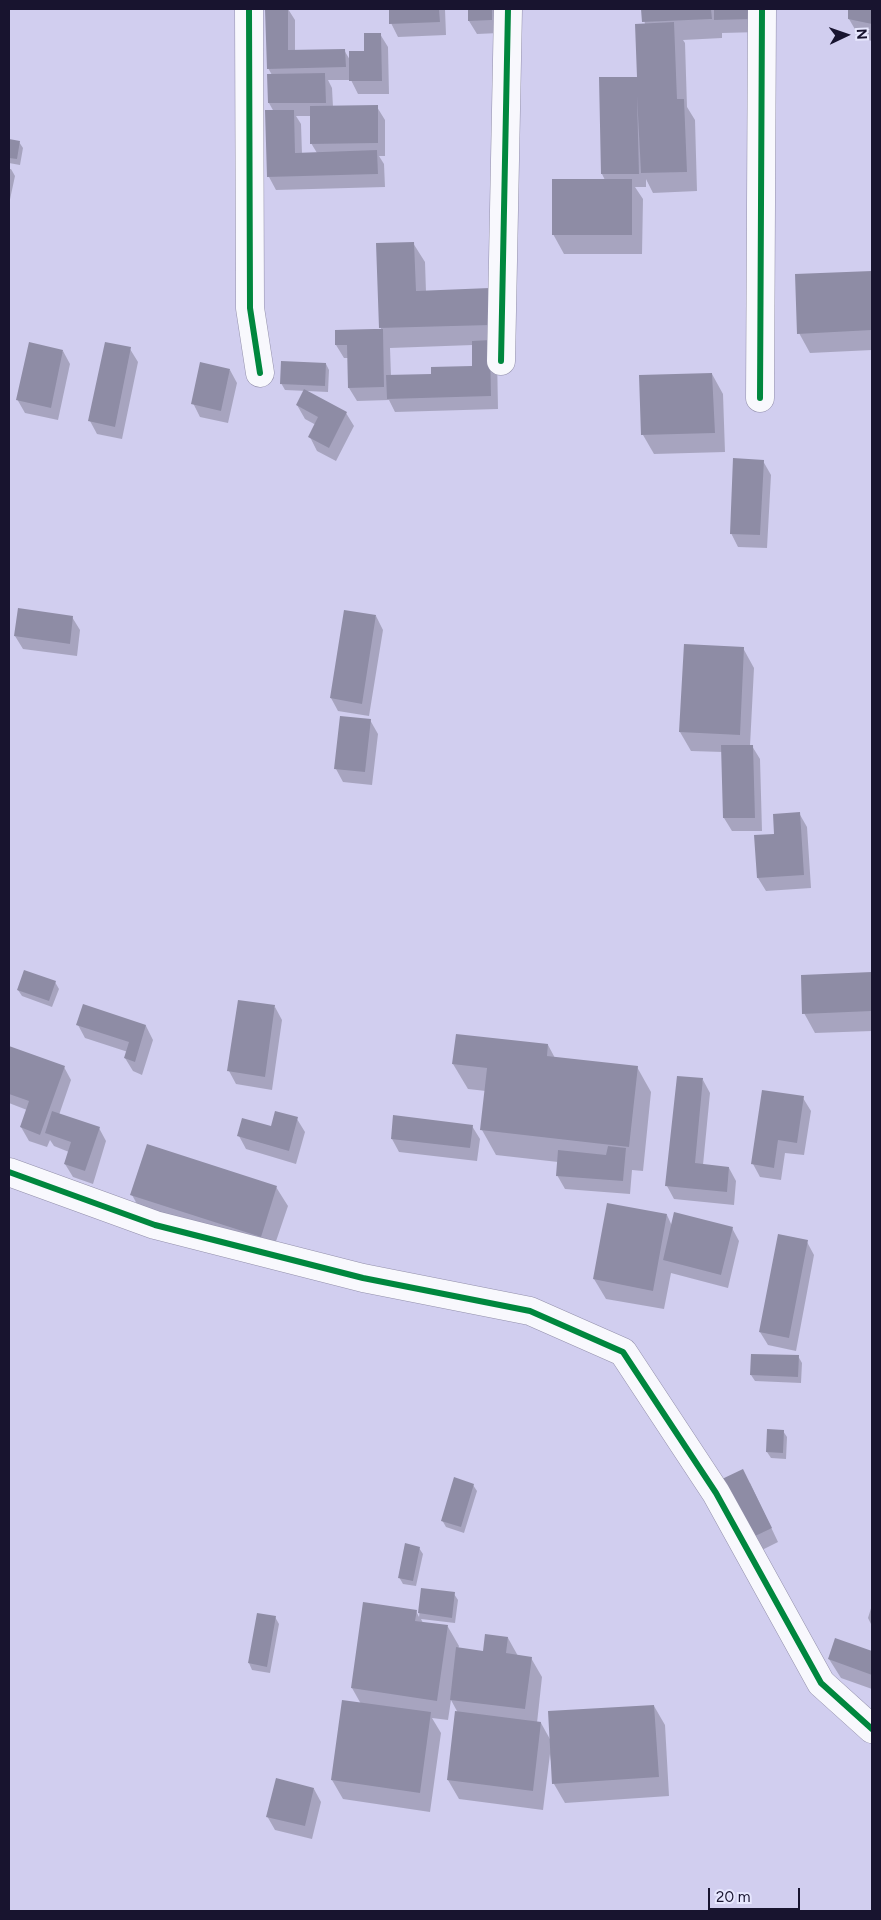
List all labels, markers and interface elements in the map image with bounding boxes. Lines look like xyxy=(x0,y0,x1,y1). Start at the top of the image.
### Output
north arrow xyxy=(821,10,871,60)
text: N xyxy=(853,28,870,40)
scale bar xyxy=(711,1878,804,1910)
text: 20 m xyxy=(716,1888,750,1906)

